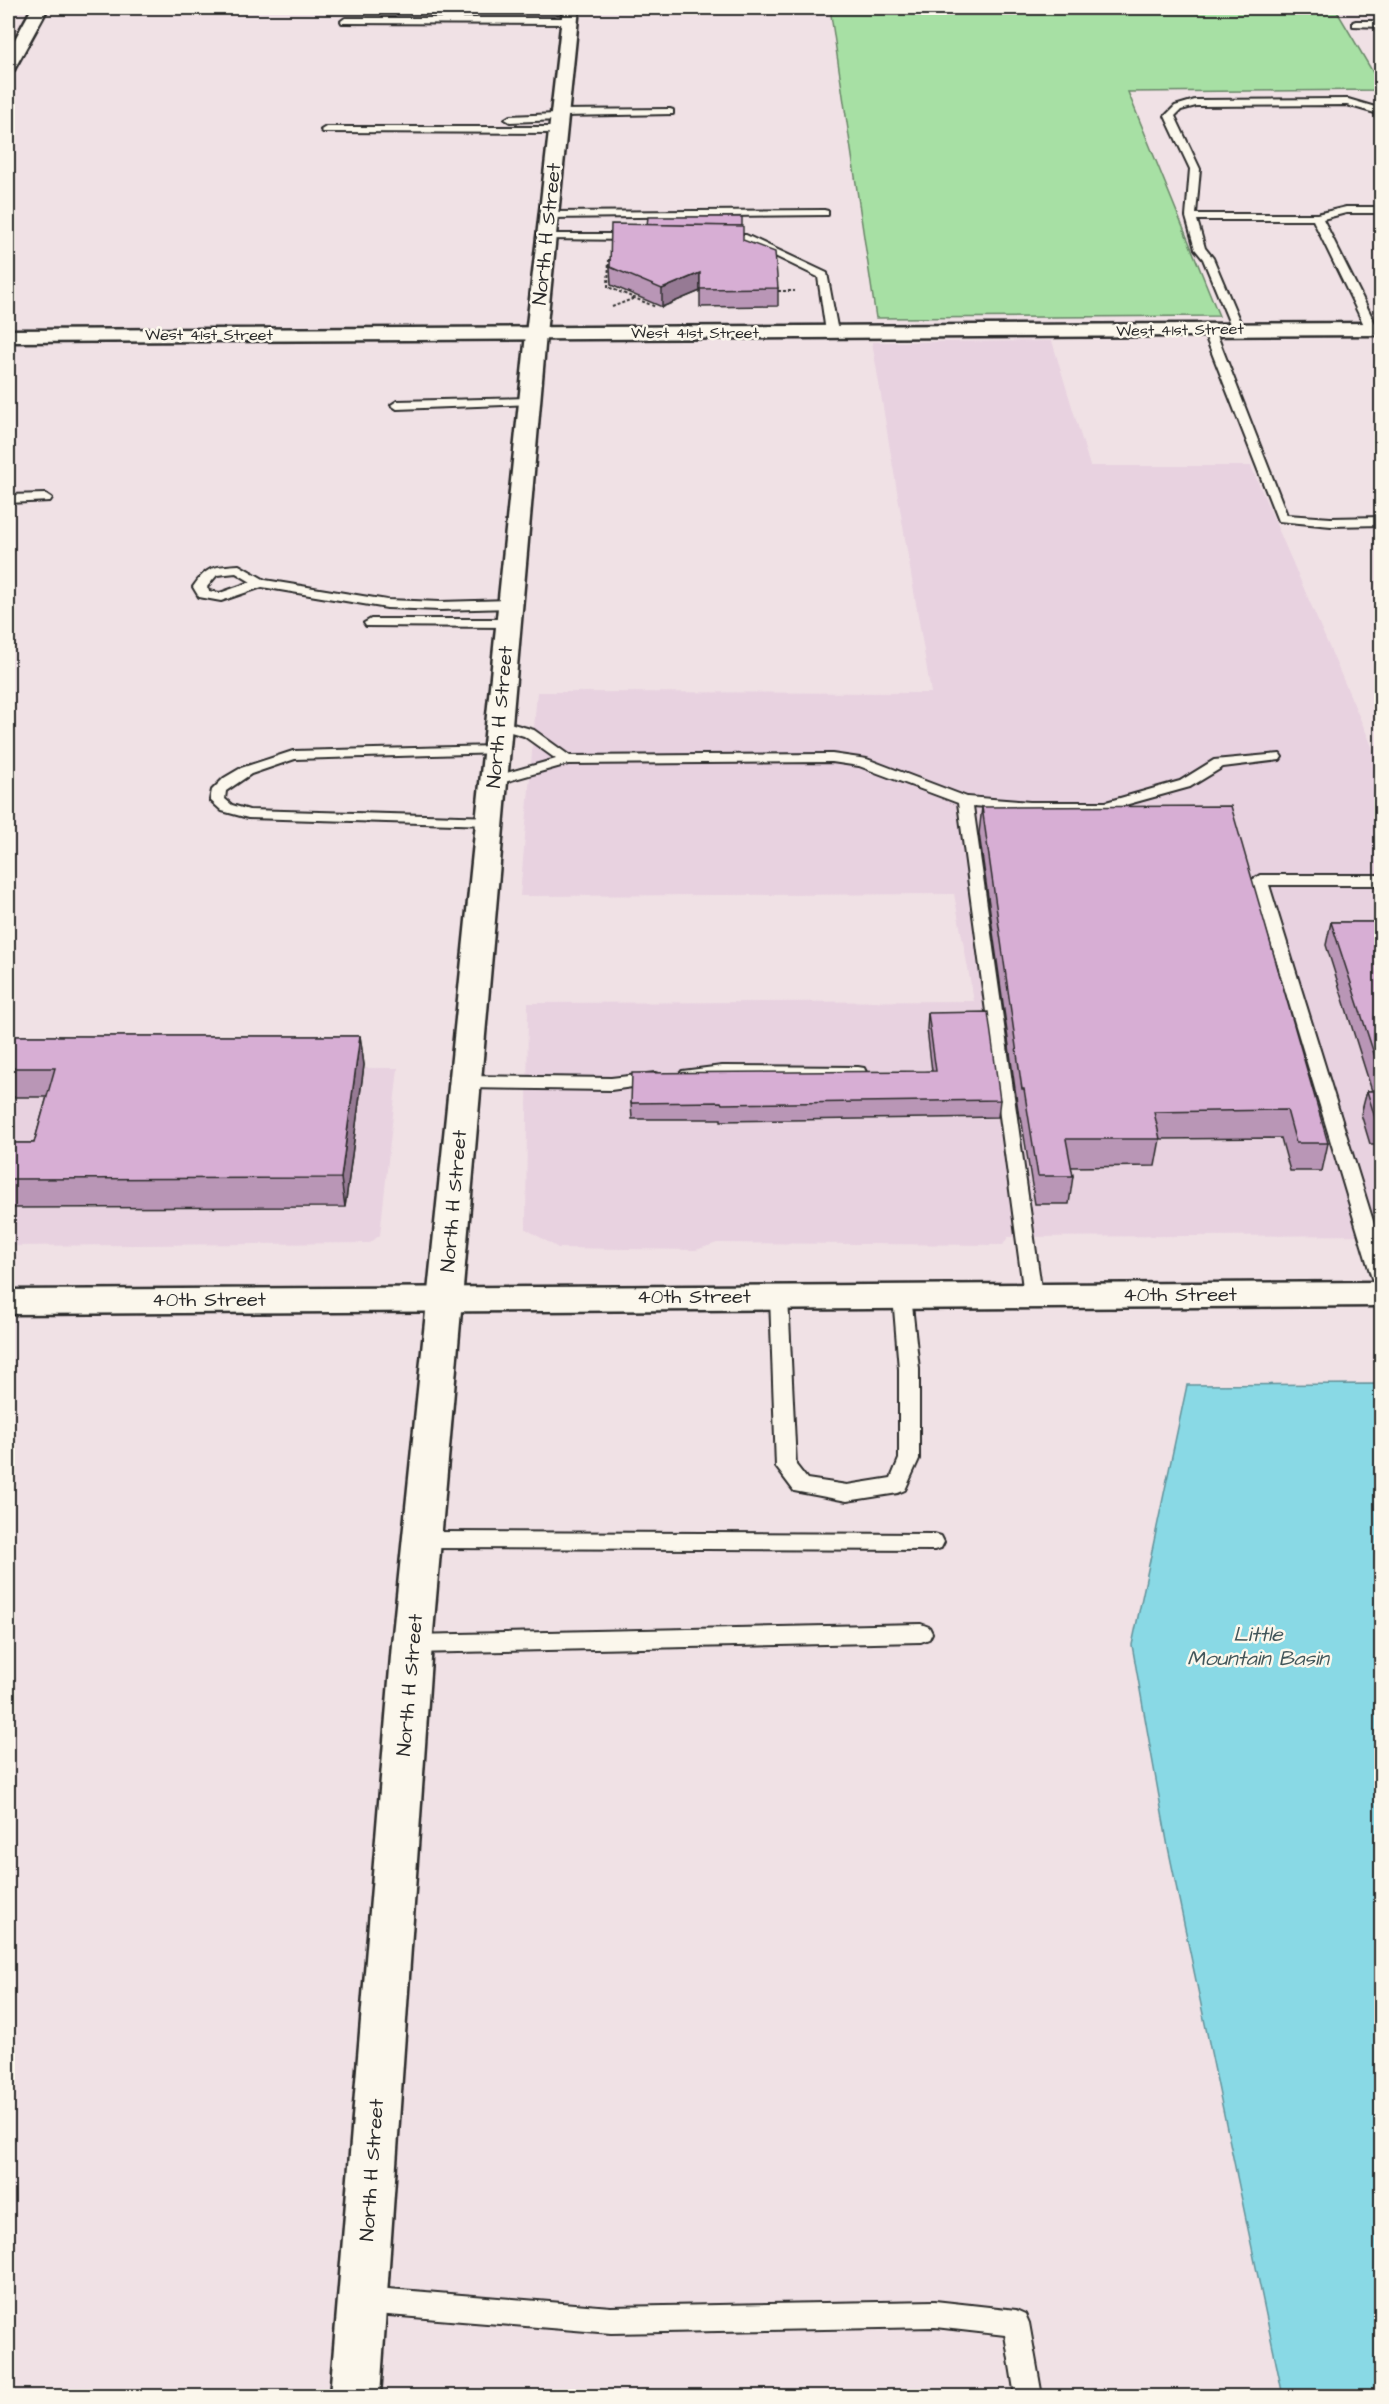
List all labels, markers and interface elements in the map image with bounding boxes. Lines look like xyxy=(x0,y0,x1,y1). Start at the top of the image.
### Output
street label: North H Street xyxy=(526,162,568,306)
street label: West 41st Street xyxy=(1116,318,1245,342)
street label: West 41st Street xyxy=(631,322,759,344)
street label: West 41st Street xyxy=(145,324,273,346)
street label: North H Street xyxy=(480,645,520,789)
street label: North H Street xyxy=(434,1129,474,1273)
street label: 40th Street xyxy=(1123,1281,1237,1309)
street label: 40th Street xyxy=(637,1283,751,1311)
street label: 40th Street xyxy=(152,1286,266,1314)
street label: North H Street xyxy=(390,1613,430,1757)
water label: Little Mountain Basin xyxy=(1187,1620,1330,1673)
street label: North H Street xyxy=(353,2098,391,2242)

